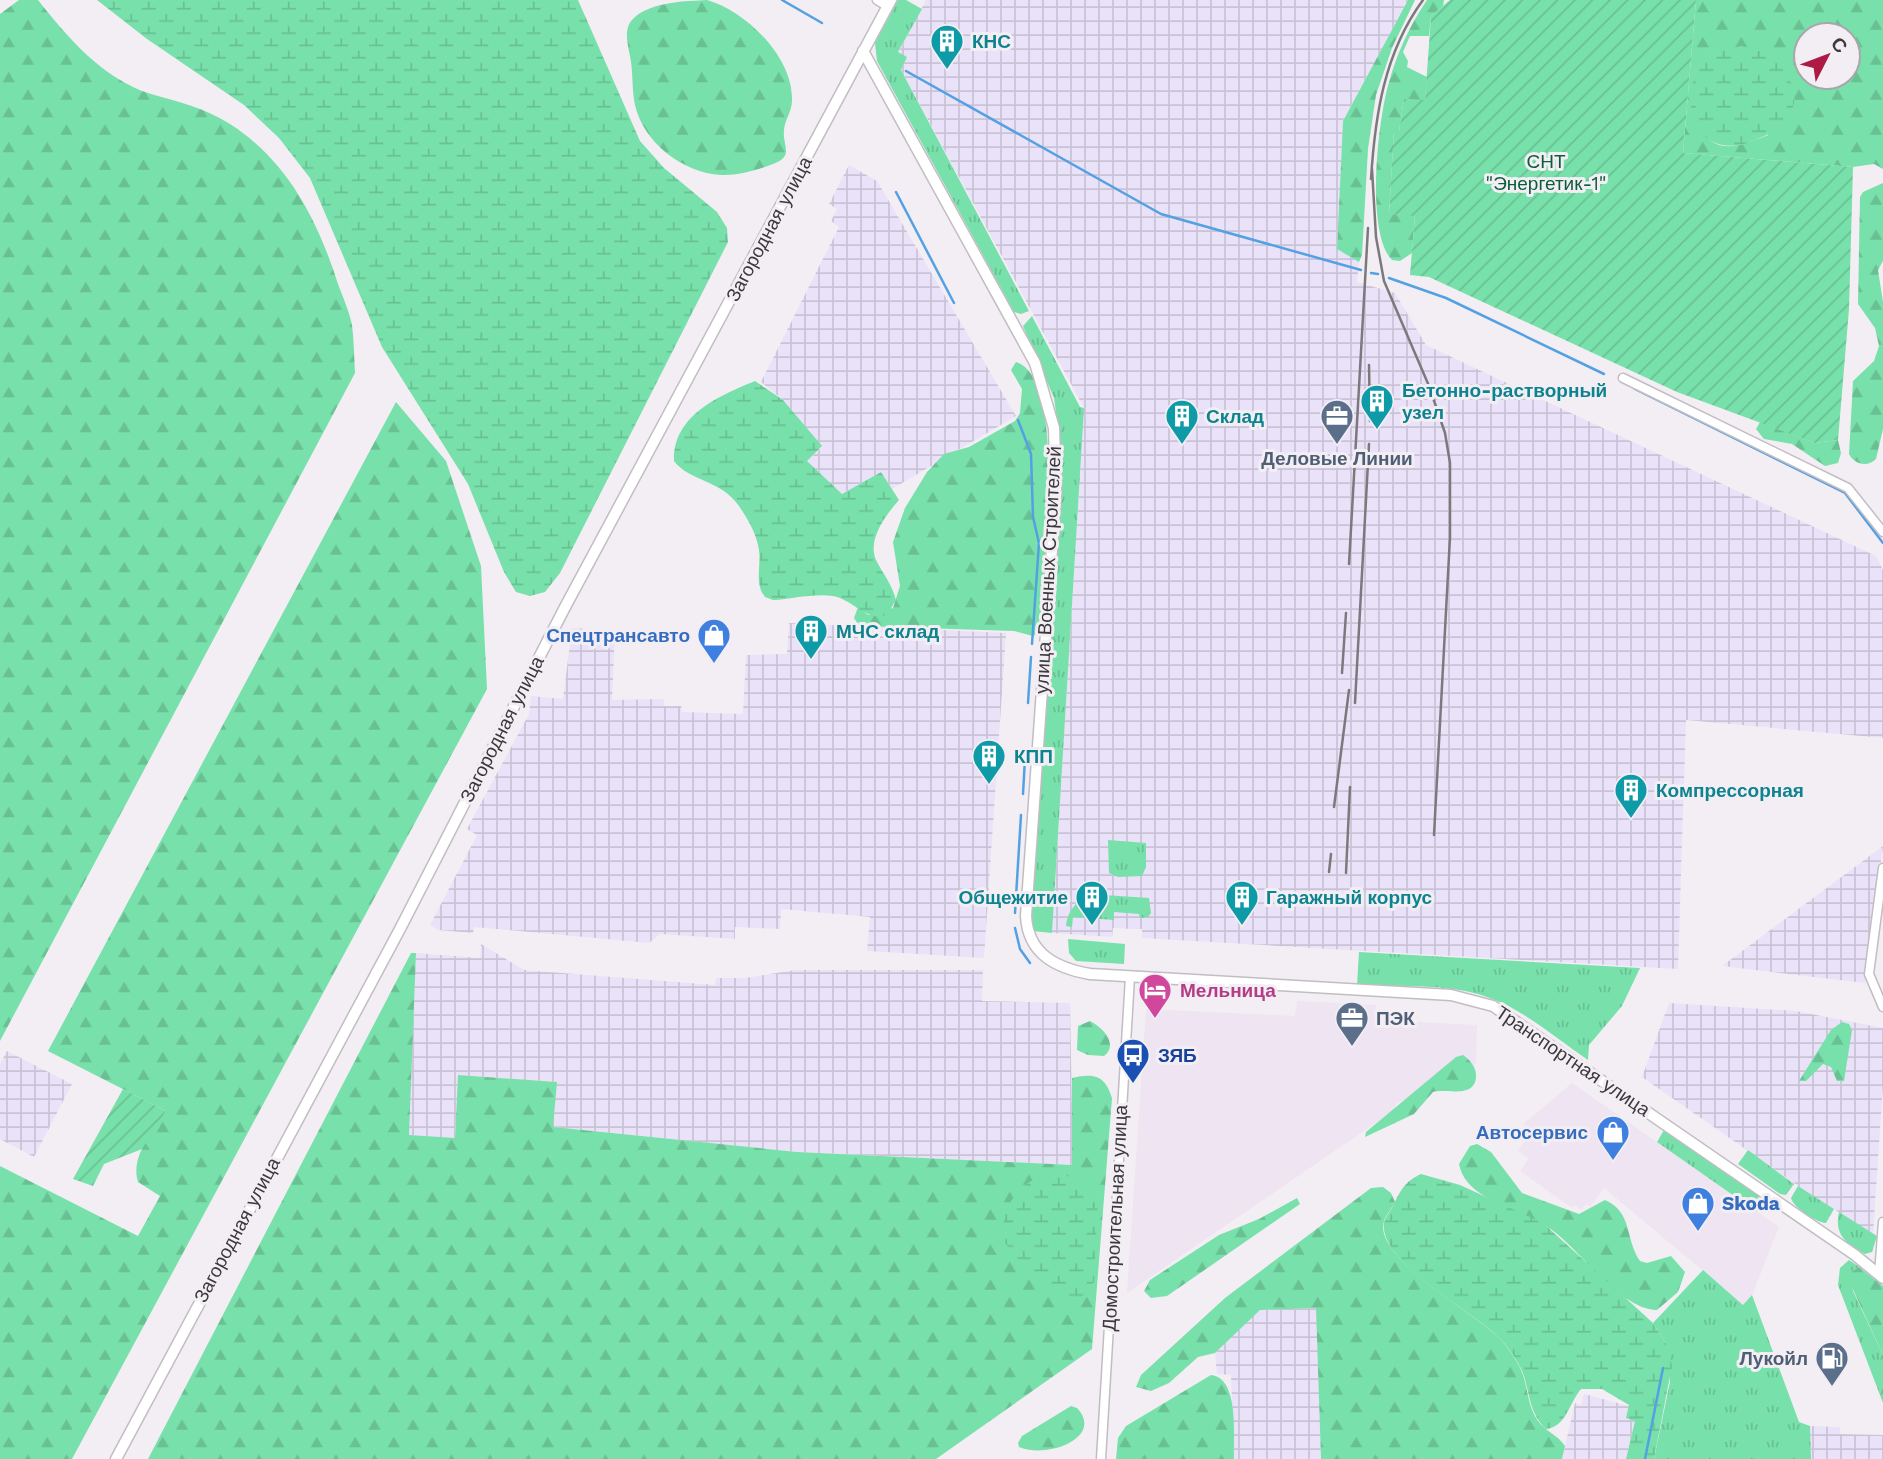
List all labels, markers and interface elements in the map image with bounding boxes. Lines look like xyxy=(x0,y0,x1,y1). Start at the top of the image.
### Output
north arrow xyxy=(1792,21,1862,91)
building icon: КНС xyxy=(928,22,966,71)
place label: КНС xyxy=(972,30,1011,53)
text: С xyxy=(1826,32,1853,58)
park label: СНТ "Энергетик-1" xyxy=(1486,150,1607,195)
street label: Загородная улица xyxy=(721,152,817,305)
place label: Бетонно-растворный узел xyxy=(1402,379,1607,424)
building icon: Бетонно-растворный узел xyxy=(1358,382,1396,431)
building icon: Склад xyxy=(1163,397,1201,446)
office icon: Деловые Линии xyxy=(1318,397,1356,446)
place label: Склад xyxy=(1206,405,1264,428)
street label: улица Военных Строителей xyxy=(1030,446,1066,694)
place label: Деловые Линии xyxy=(1261,447,1413,470)
building icon: МЧС склад xyxy=(792,612,830,661)
shop icon: Спецтрансавто xyxy=(695,616,733,665)
place label: МЧС склад xyxy=(836,620,939,643)
place label: Спецтрансавто xyxy=(546,624,690,647)
street label: Загородная улица xyxy=(455,652,549,806)
building icon: КПП xyxy=(970,737,1008,786)
place label: КПП xyxy=(1014,745,1053,768)
building icon: Компрессорная xyxy=(1612,771,1650,820)
place label: Компрессорная xyxy=(1656,779,1804,802)
building icon: Общежитие xyxy=(1073,878,1111,927)
building icon: Гаражный корпус xyxy=(1223,878,1261,927)
place label: Общежитие xyxy=(958,886,1068,909)
place label: Гаражный корпус xyxy=(1266,886,1433,909)
hotel icon: Мельница xyxy=(1136,971,1174,1020)
place label: Мельница xyxy=(1180,979,1276,1002)
office icon: ПЭК xyxy=(1333,999,1371,1048)
street label: Транспортная улица xyxy=(1491,1001,1655,1122)
place label: ПЭК xyxy=(1376,1007,1415,1030)
bus stop icon: ЗЯБ xyxy=(1114,1036,1152,1085)
place label: ЗЯБ xyxy=(1158,1044,1197,1067)
street label: Домостроительная улица xyxy=(1098,1104,1132,1332)
shop icon: Автосервис xyxy=(1594,1113,1632,1162)
place label: Автосервис xyxy=(1476,1121,1588,1144)
street label: Загородная улица xyxy=(189,1153,285,1306)
shop icon: Skoda xyxy=(1679,1184,1717,1233)
place label: Skoda xyxy=(1722,1192,1780,1215)
fuel station icon: Лукойл xyxy=(1813,1339,1851,1388)
place label: Лукойл xyxy=(1739,1347,1808,1370)

